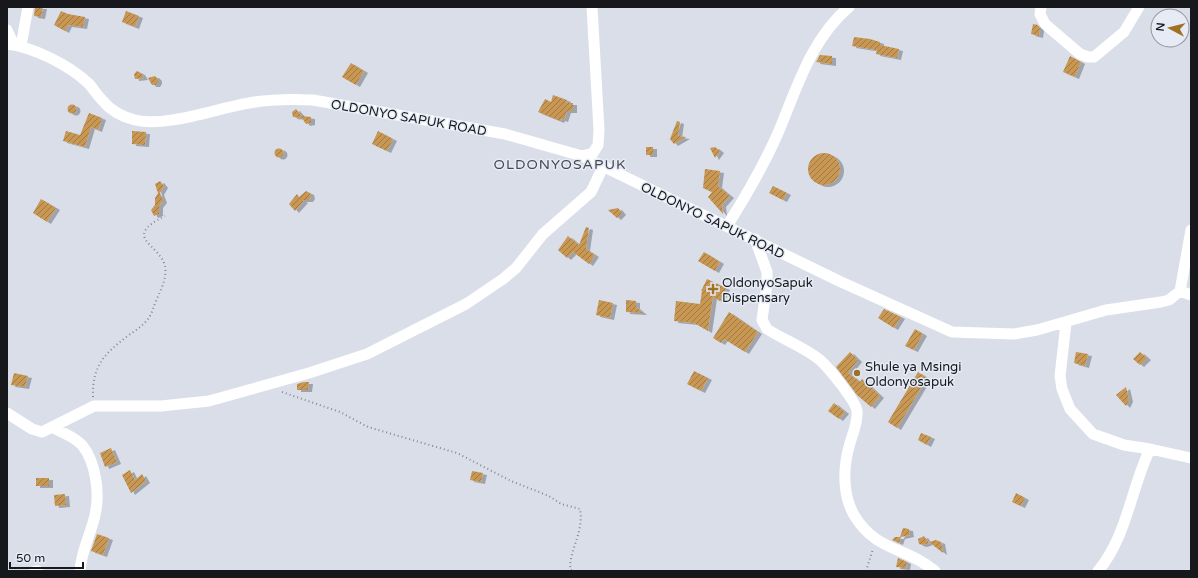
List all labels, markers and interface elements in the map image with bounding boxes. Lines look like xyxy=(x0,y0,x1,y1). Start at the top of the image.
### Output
north arrow xyxy=(1150,8,1190,48)
text: N xyxy=(1154,22,1168,32)
street label: OLDONYO SAPUK ROAD xyxy=(330,96,488,140)
district label: OLDONYOSAPUK xyxy=(494,156,626,173)
street label: OLDONYO SAPUK ROAD xyxy=(638,179,787,263)
place label: OldonyoSapuk Dispensary xyxy=(722,275,813,306)
marker: OldonyoSapuk Dispensary xyxy=(707,283,719,295)
place label: Shule ya Msingi Oldonyosapuk xyxy=(865,359,962,390)
marker: Shule ya Msingi Oldonyosapuk xyxy=(852,368,862,378)
scale bar xyxy=(10,544,83,570)
text: 50 m xyxy=(16,551,45,565)

